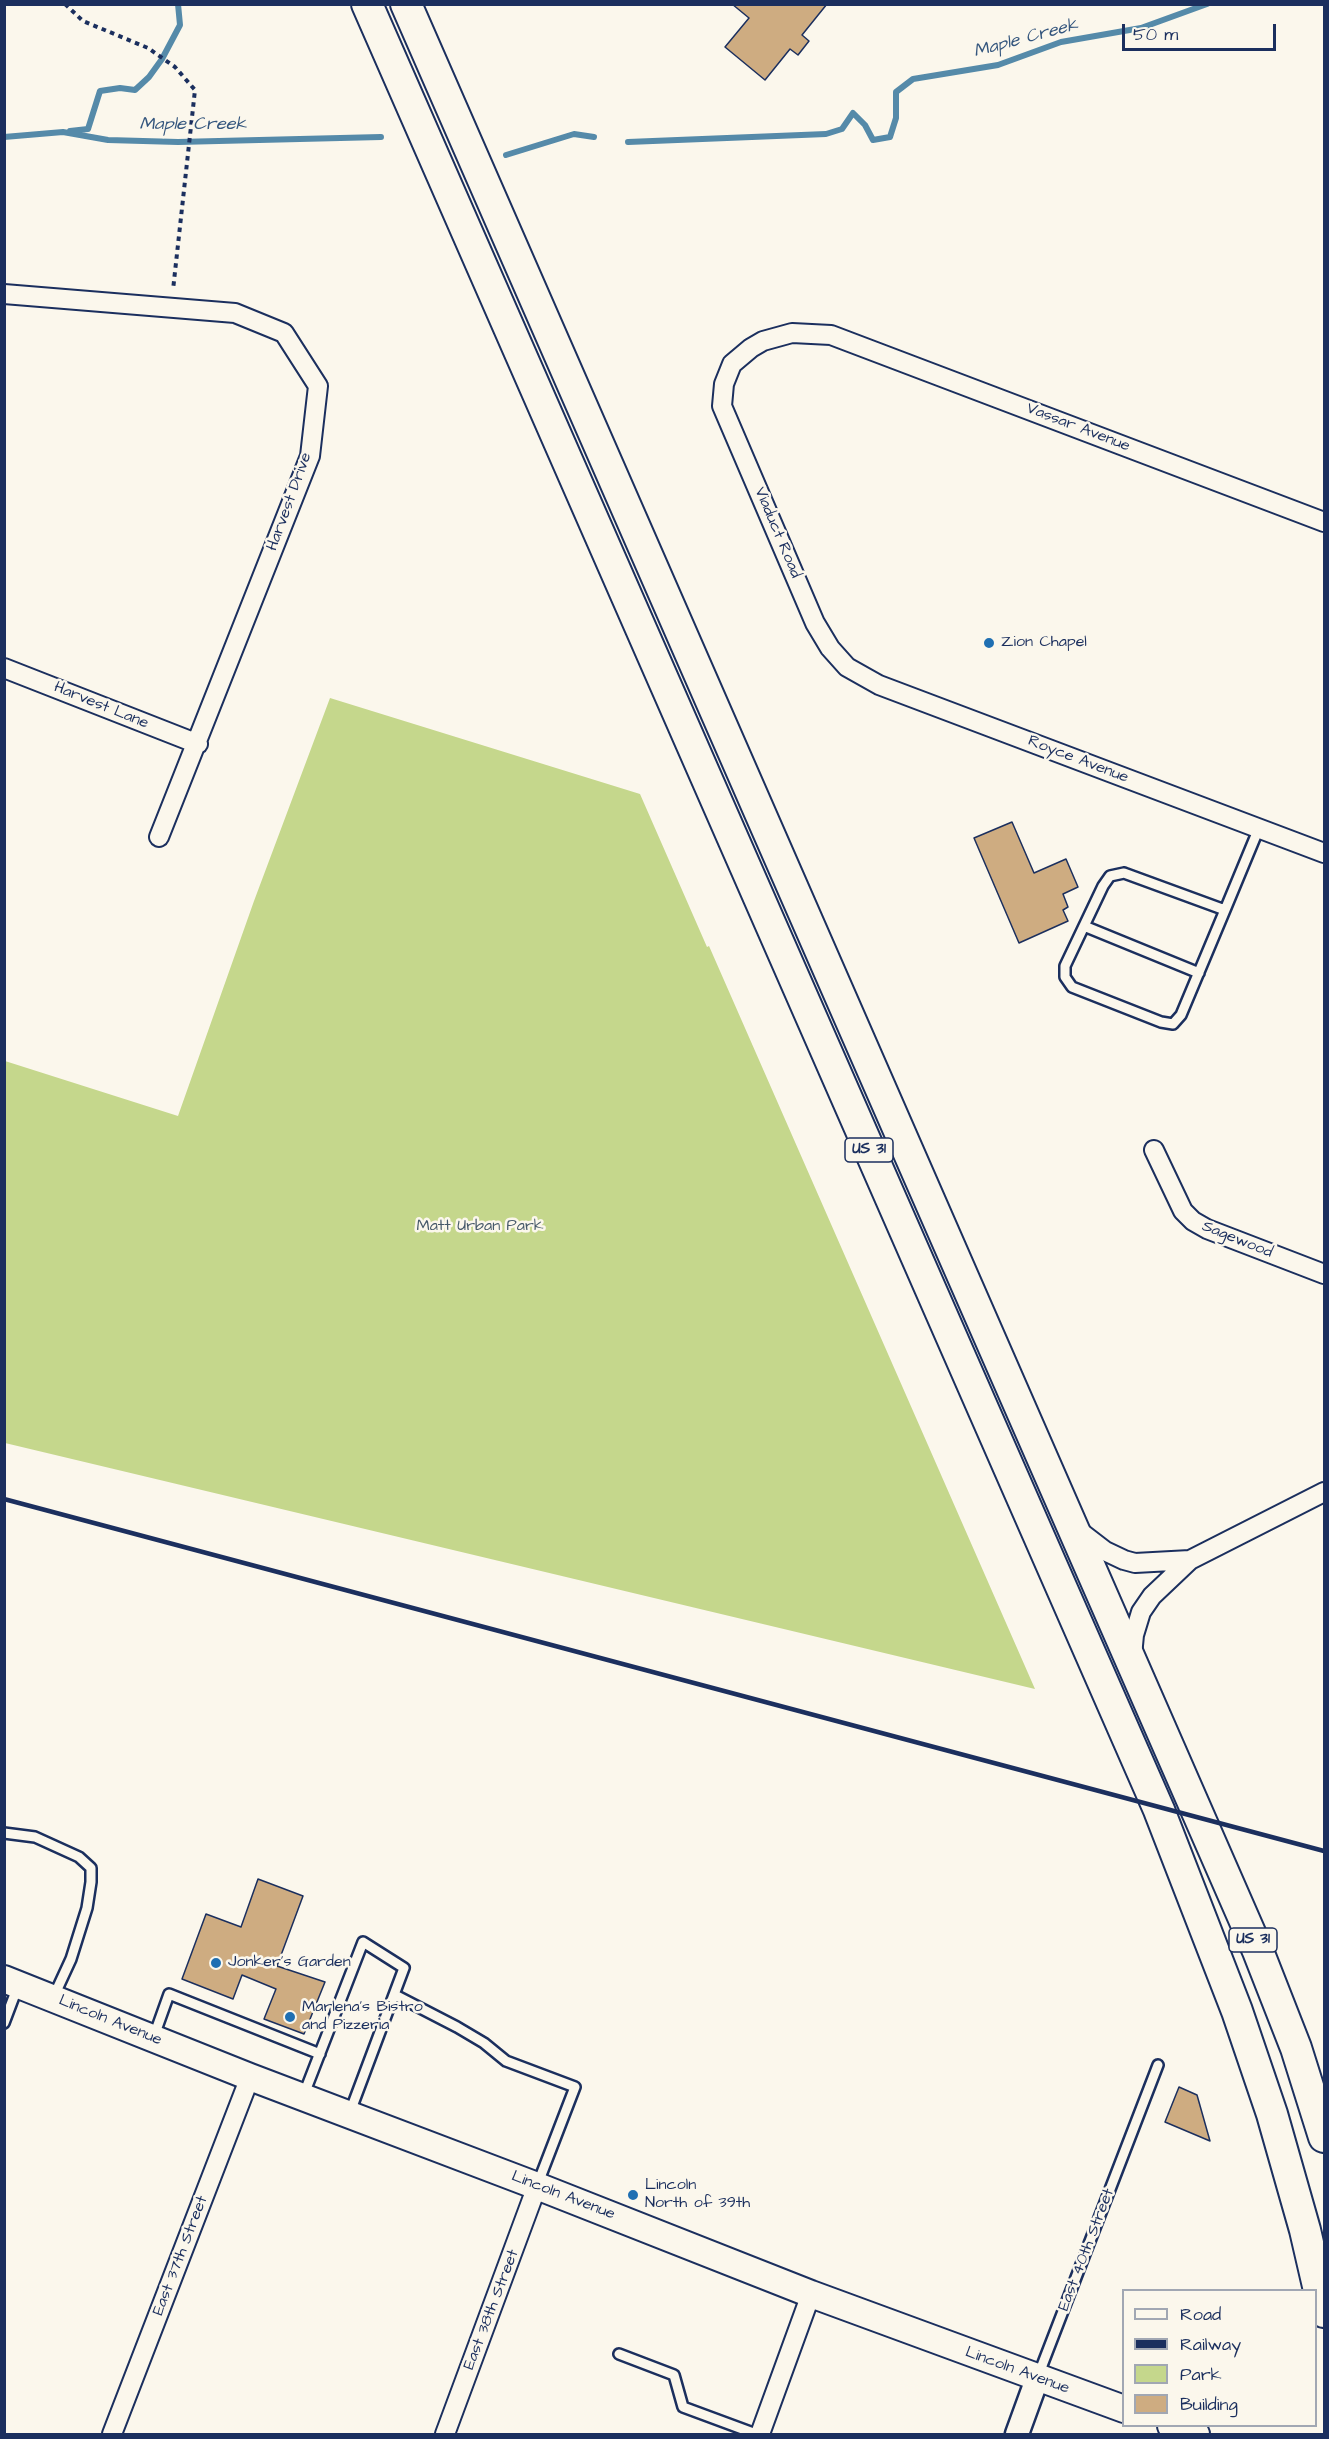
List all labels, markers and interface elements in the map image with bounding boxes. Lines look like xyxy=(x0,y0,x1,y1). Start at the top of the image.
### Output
scale bar xyxy=(1125,12,1280,50)
water label: Maple Creek xyxy=(972,15,1080,63)
text: 50 m xyxy=(1133,22,1178,47)
water label: Maple Creek xyxy=(139,114,247,136)
street label: Vassar Avenue xyxy=(1023,399,1133,457)
street label: Harvest Drive xyxy=(263,450,317,554)
street label: Viaduct Road xyxy=(749,485,805,581)
place label: Zion Chapel xyxy=(1001,633,1087,653)
marker: Zion Chapel xyxy=(982,636,996,650)
street label: Harvest Lane xyxy=(51,678,151,734)
street label: Royce Avenue xyxy=(1025,732,1131,788)
road number: US 31 xyxy=(845,1138,893,1162)
park label: Matt Urban Park xyxy=(416,1217,544,1237)
street label: Sagewood xyxy=(1199,1217,1275,1263)
road number: US 31 xyxy=(1229,1928,1277,1952)
place label: Jonker's Garden xyxy=(228,1953,351,1973)
marker: Jonker's Garden xyxy=(209,1956,223,1970)
street label: Lincoln Avenue xyxy=(56,1992,164,2050)
place label: Marlena's Bistro and Pizzeria xyxy=(302,1998,423,2036)
marker: Marlena's Bistro and Pizzeria xyxy=(283,2010,297,2024)
street label: Lincoln Avenue xyxy=(508,2167,618,2225)
place label: Lincoln North of 39th xyxy=(645,2176,750,2214)
street label: East 40th Street xyxy=(1055,2186,1119,2314)
marker: Lincoln North of 39th xyxy=(626,2188,640,2202)
street label: East 37th Street xyxy=(149,2193,213,2319)
street label: East 38th Street xyxy=(460,2247,524,2373)
legend xyxy=(1122,2289,1317,2427)
text: Road xyxy=(1180,2302,1221,2327)
text: Railway xyxy=(1180,2332,1241,2357)
street label: Lincoln Avenue xyxy=(962,2343,1072,2399)
text: Park xyxy=(1180,2362,1222,2387)
text: Building xyxy=(1180,2392,1238,2417)

